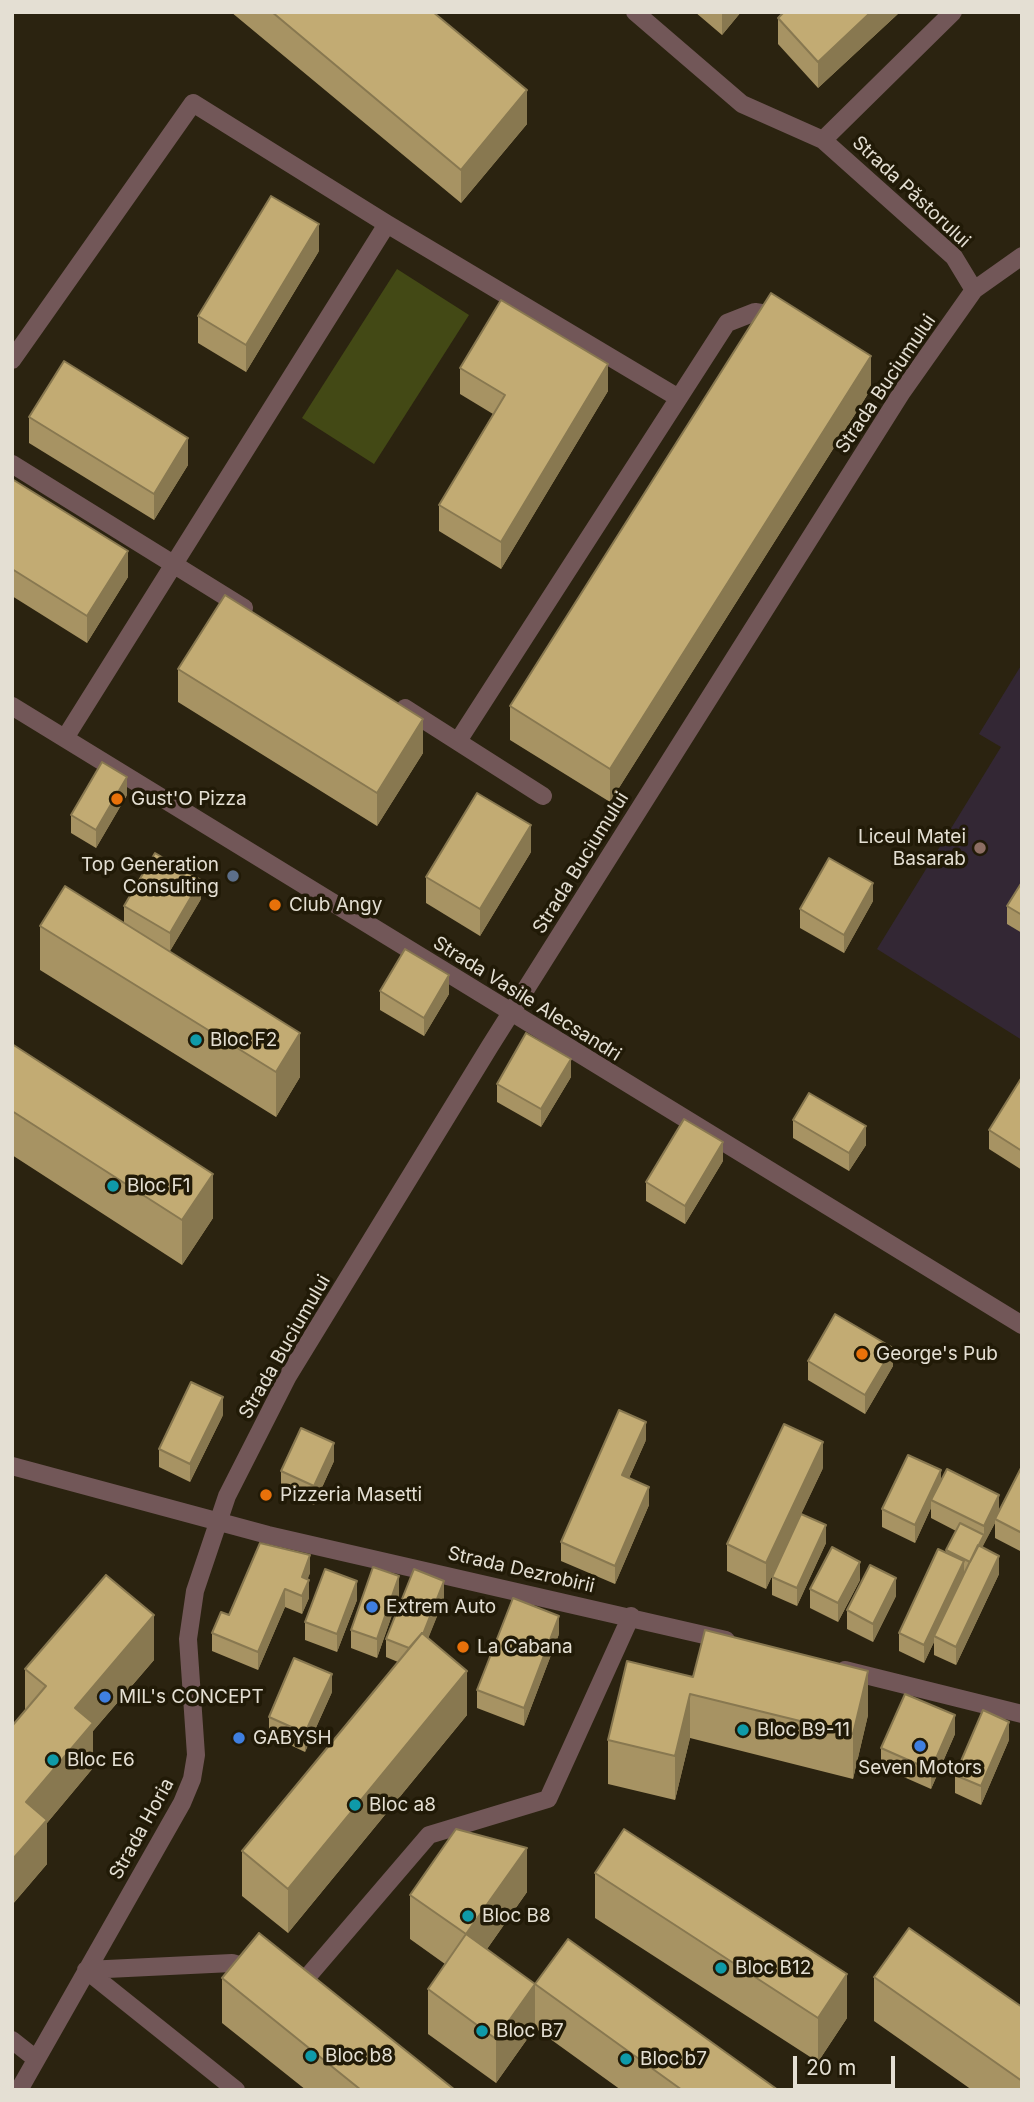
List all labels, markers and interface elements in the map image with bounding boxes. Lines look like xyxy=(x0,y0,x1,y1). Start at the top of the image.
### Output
street label: Strada Păstorului xyxy=(847,132,975,252)
street label: Strada Buciumului xyxy=(831,310,941,458)
place label: Gust'O Pizza xyxy=(131,788,247,810)
street label: Strada Buciumului xyxy=(528,788,634,938)
marker: Gust'O Pizza xyxy=(109,791,125,807)
place label: Liceul Matei Basarab xyxy=(858,826,966,870)
marker: Liceul Matei Basarab xyxy=(972,840,988,856)
place label: Top Generation Consulting xyxy=(81,854,219,898)
marker: Top Generation Consulting xyxy=(225,868,241,884)
place label: Club Angy xyxy=(289,894,382,916)
marker: Club Angy xyxy=(267,897,283,913)
street label: Strada Vasile Alecsandri xyxy=(429,932,625,1066)
place label: Bloc F2 xyxy=(210,1029,277,1051)
marker: Bloc F2 xyxy=(188,1032,204,1048)
place label: Bloc F1 xyxy=(127,1175,191,1197)
marker: Bloc F1 xyxy=(105,1178,121,1194)
street label: Strada Buciumului xyxy=(234,1271,336,1423)
place label: George's Pub xyxy=(876,1343,998,1365)
marker: George's Pub xyxy=(854,1346,870,1362)
place label: Pizzeria Masetti xyxy=(280,1484,422,1506)
marker: Pizzeria Masetti xyxy=(258,1487,274,1503)
street label: Strada Dezrobirii xyxy=(445,1542,597,1598)
place label: Extrem Auto xyxy=(386,1596,496,1618)
marker: Extrem Auto xyxy=(364,1599,380,1615)
place label: La Cabana xyxy=(477,1636,573,1658)
marker: La Cabana xyxy=(455,1639,471,1655)
place label: MIL's CONCEPT xyxy=(119,1686,264,1708)
marker: MIL's CONCEPT xyxy=(97,1689,113,1705)
place label: Bloc B9-11 xyxy=(757,1719,850,1741)
marker: Bloc B9-11 xyxy=(735,1722,751,1738)
place label: GABYSH xyxy=(253,1727,331,1749)
marker: GABYSH xyxy=(231,1730,247,1746)
marker: Seven Motors xyxy=(912,1738,928,1754)
place label: Bloc E6 xyxy=(67,1749,135,1771)
marker: Bloc E6 xyxy=(45,1752,61,1768)
place label: Seven Motors xyxy=(858,1757,982,1779)
street label: Strada Horia xyxy=(105,1774,179,1884)
place label: Bloc a8 xyxy=(369,1794,436,1816)
marker: Bloc a8 xyxy=(347,1797,363,1813)
place label: Bloc B8 xyxy=(482,1905,551,1927)
marker: Bloc B8 xyxy=(460,1908,476,1924)
place label: Bloc B12 xyxy=(735,1957,811,1979)
marker: Bloc B12 xyxy=(713,1960,729,1976)
place label: Bloc B7 xyxy=(496,2020,564,2042)
marker: Bloc B7 xyxy=(474,2023,490,2039)
scale bar xyxy=(796,2042,898,2086)
place label: Bloc b8 xyxy=(325,2045,393,2067)
marker: Bloc b8 xyxy=(303,2048,319,2064)
place label: Bloc b7 xyxy=(640,2048,707,2070)
marker: Bloc b7 xyxy=(618,2051,634,2067)
text: 20 m xyxy=(806,2055,856,2080)

